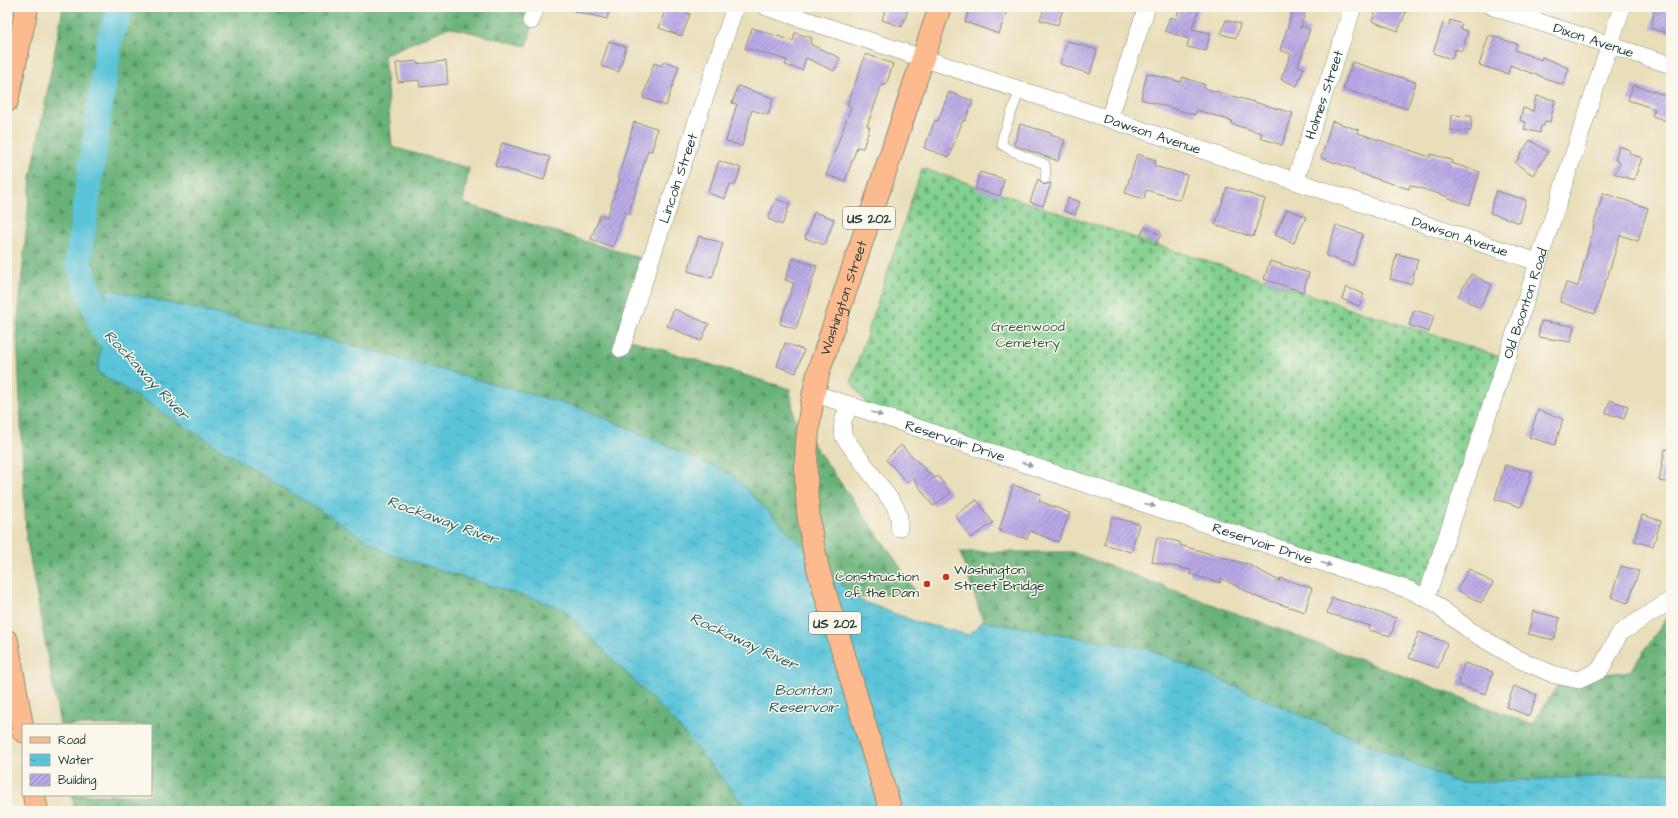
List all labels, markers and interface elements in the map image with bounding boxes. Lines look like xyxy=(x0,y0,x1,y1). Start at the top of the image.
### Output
street label: Dixon Avenue xyxy=(1551,18,1637,63)
street label: Holmes Street xyxy=(1301,47,1349,142)
street label: Dawson Avenue xyxy=(1102,109,1204,160)
street label: Lincoln Street xyxy=(655,131,703,226)
road number: US 202 xyxy=(843,207,895,229)
street label: Dawson Avenue xyxy=(1409,212,1511,263)
street label: Washington Street xyxy=(816,238,873,358)
street label: Old Boonton Road xyxy=(1498,245,1553,361)
park label: Greenwood Cemetery xyxy=(991,317,1065,353)
water label: Rockaway River xyxy=(98,326,195,427)
one-way arrow xyxy=(871,411,883,417)
street label: Reservoir Drive xyxy=(902,415,1008,467)
one-way arrow xyxy=(1021,461,1033,467)
water label: Rockaway River xyxy=(384,491,503,552)
one-way arrow xyxy=(1144,503,1156,509)
street label: Reservoir Drive xyxy=(1210,518,1315,570)
place label: Washington Street Bridge xyxy=(954,560,1045,596)
one-way arrow xyxy=(1321,561,1333,567)
place label: Construction of the Dam xyxy=(835,567,919,603)
marker: Washington Street Bridge xyxy=(941,572,951,582)
marker: Construction of the Dam xyxy=(922,579,932,589)
water label: Rockaway River xyxy=(686,607,803,677)
road number: US 202 xyxy=(809,612,861,634)
water label: Boonton Reservoir xyxy=(768,680,839,718)
legend xyxy=(22,724,152,796)
text: Road xyxy=(58,732,86,749)
text: Water xyxy=(58,752,94,769)
text: Building xyxy=(58,772,96,790)

